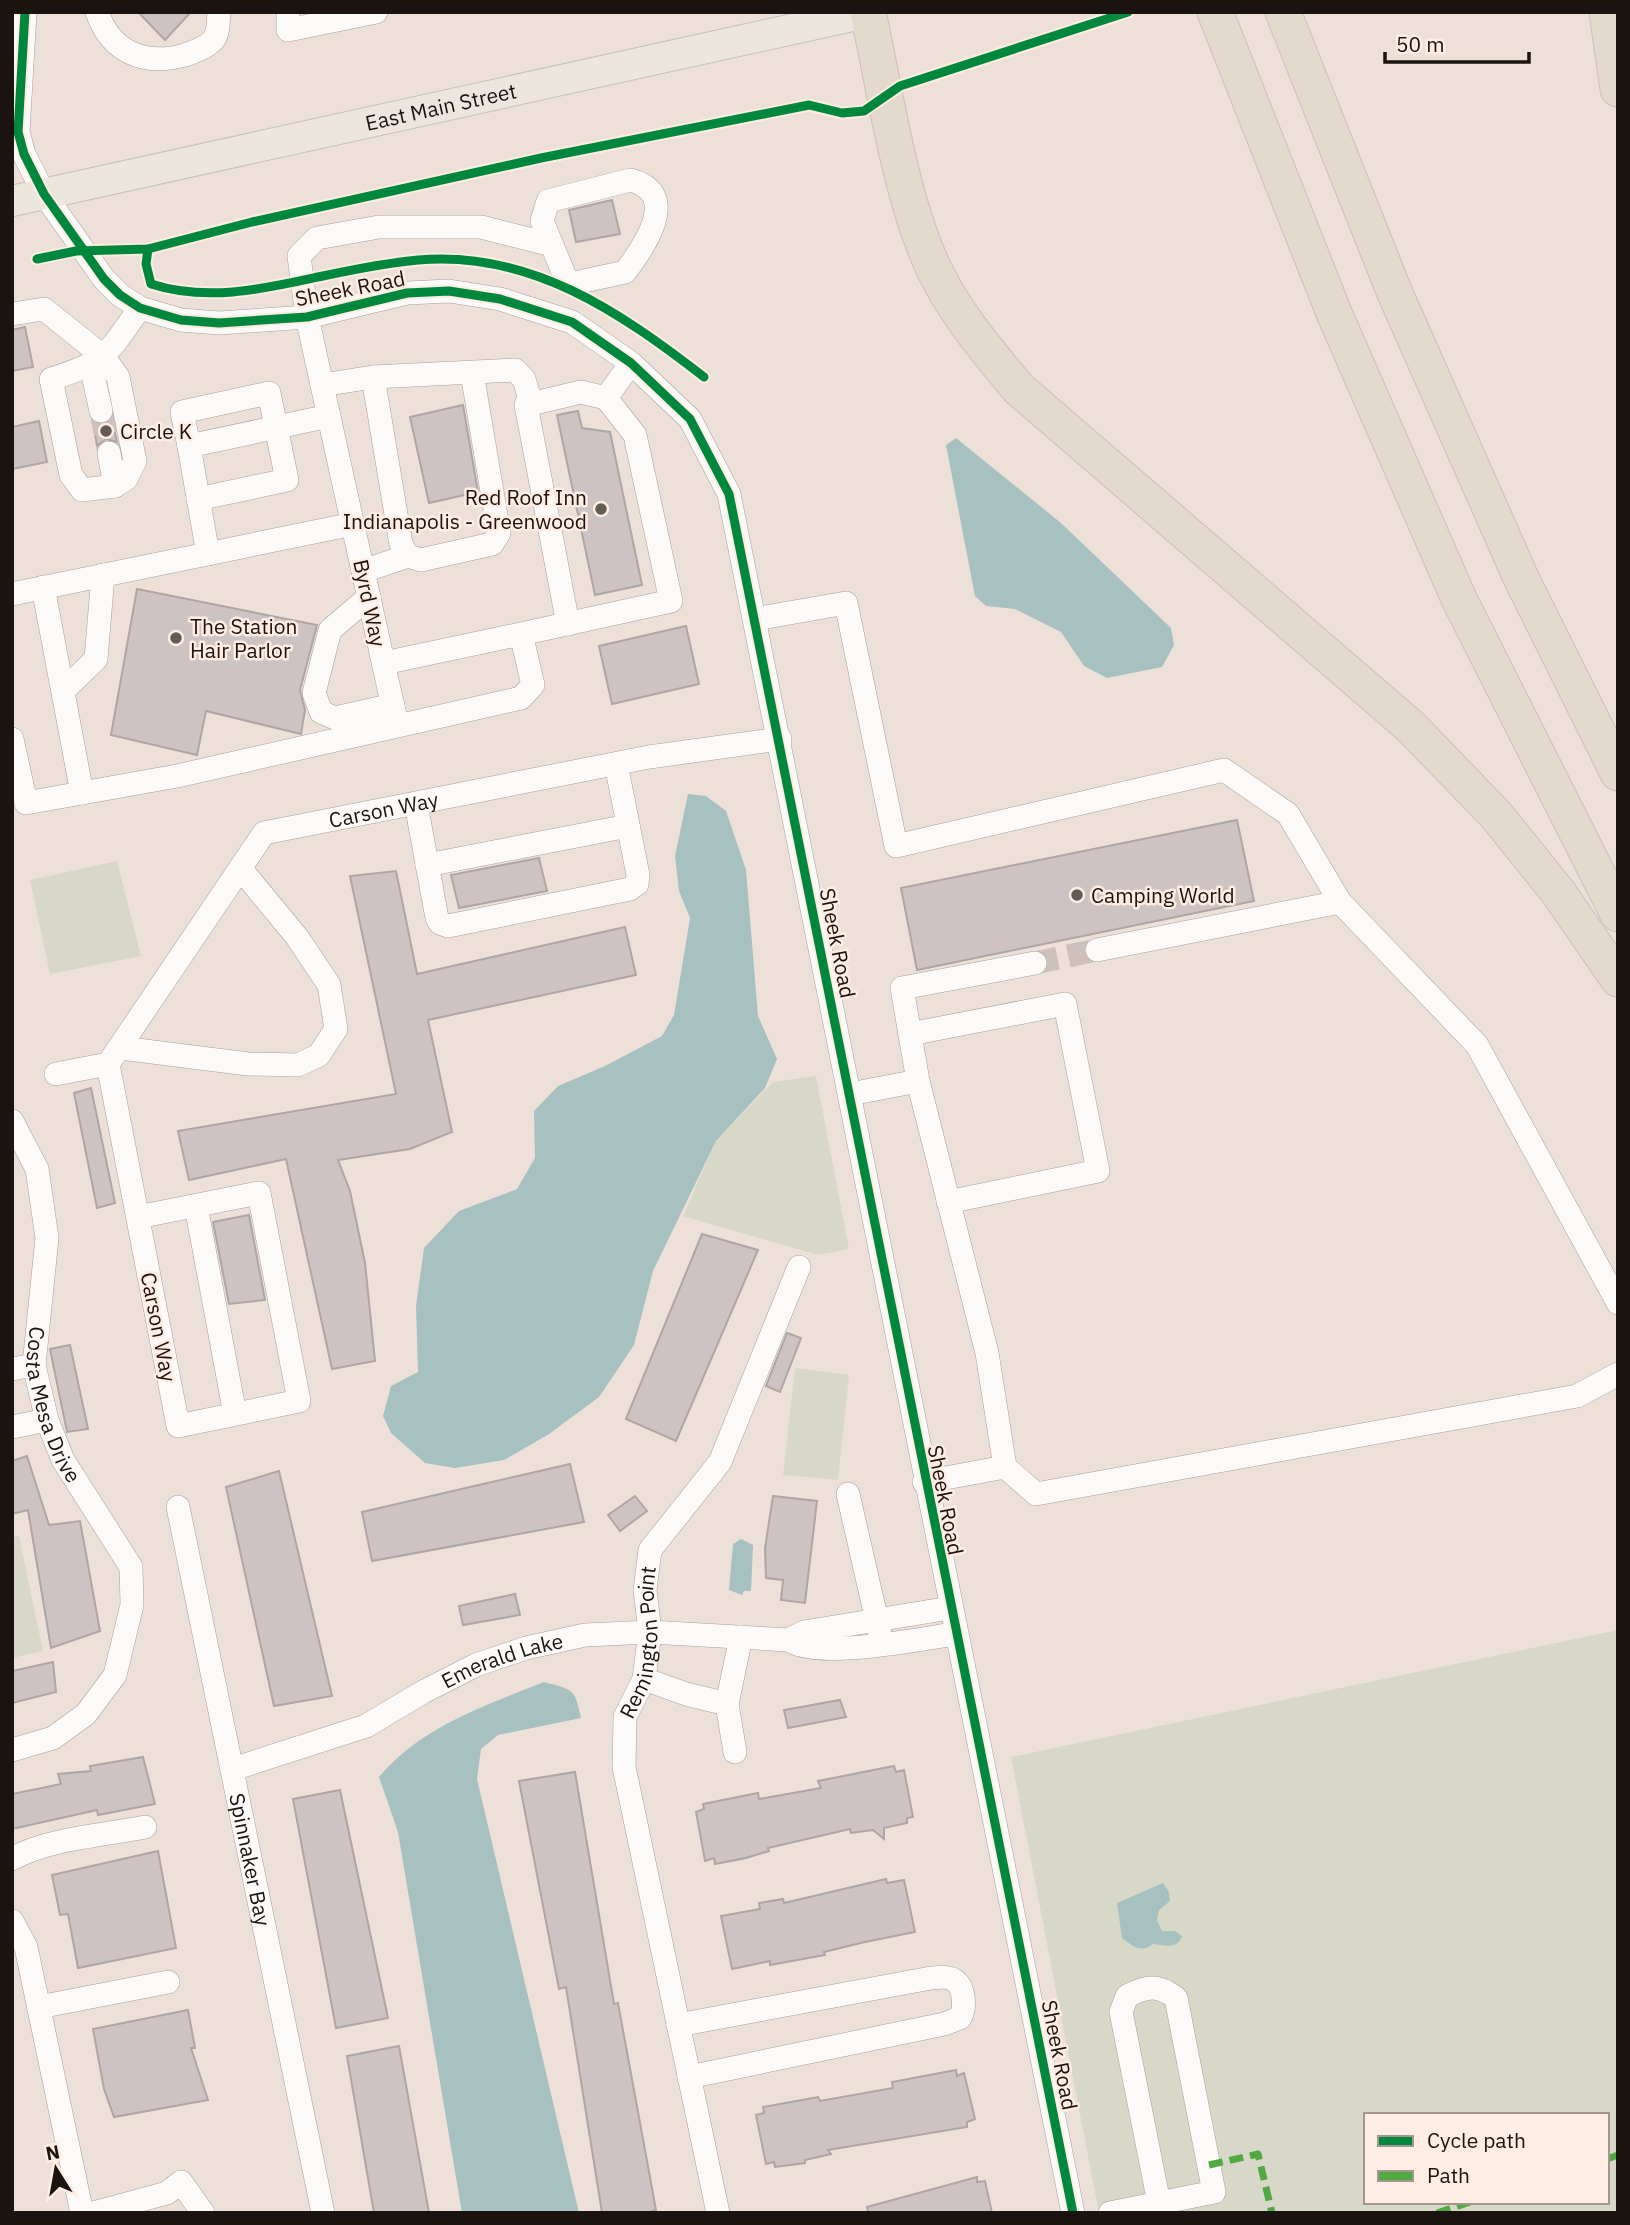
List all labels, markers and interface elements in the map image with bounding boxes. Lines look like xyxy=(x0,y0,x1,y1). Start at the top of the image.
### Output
scale bar xyxy=(1385,21,1528,65)
text: 50 m xyxy=(1396,30,1445,58)
street label: East Main Street xyxy=(363,76,519,137)
street label: Sheek Road xyxy=(293,264,407,312)
place label: Circle K xyxy=(120,417,192,445)
marker: Circle K xyxy=(98,423,114,439)
place label: Red Roof Inn Indianapolis - Greenwood xyxy=(343,483,587,535)
marker: Red Roof Inn Indianapolis - Greenwood xyxy=(593,501,609,517)
street label: Byrd Way xyxy=(347,557,393,650)
place label: The Station Hair Parlor xyxy=(190,612,298,664)
marker: The Station Hair Parlor xyxy=(168,630,184,646)
street label: Carson Way xyxy=(326,785,441,834)
place label: Camping World xyxy=(1091,881,1235,909)
street label: Sheek Road xyxy=(814,886,862,1000)
marker: Camping World xyxy=(1069,887,1085,903)
street label: Carson Way xyxy=(135,1270,183,1385)
street label: Costa Mesa Drive xyxy=(20,1325,88,1488)
street label: Sheek Road xyxy=(922,1443,970,1557)
street label: Remington Point xyxy=(613,1564,664,1723)
street label: Emerald Lake xyxy=(436,1626,566,1695)
street label: Spinnaker Bay xyxy=(223,1791,278,1929)
street label: Sheek Road xyxy=(1036,1998,1084,2112)
legend xyxy=(1364,2113,1609,2204)
text: Cycle path xyxy=(1427,2126,1526,2154)
north arrow xyxy=(21,2134,91,2204)
text: N xyxy=(44,2139,62,2165)
text: Path xyxy=(1427,2161,1470,2189)

